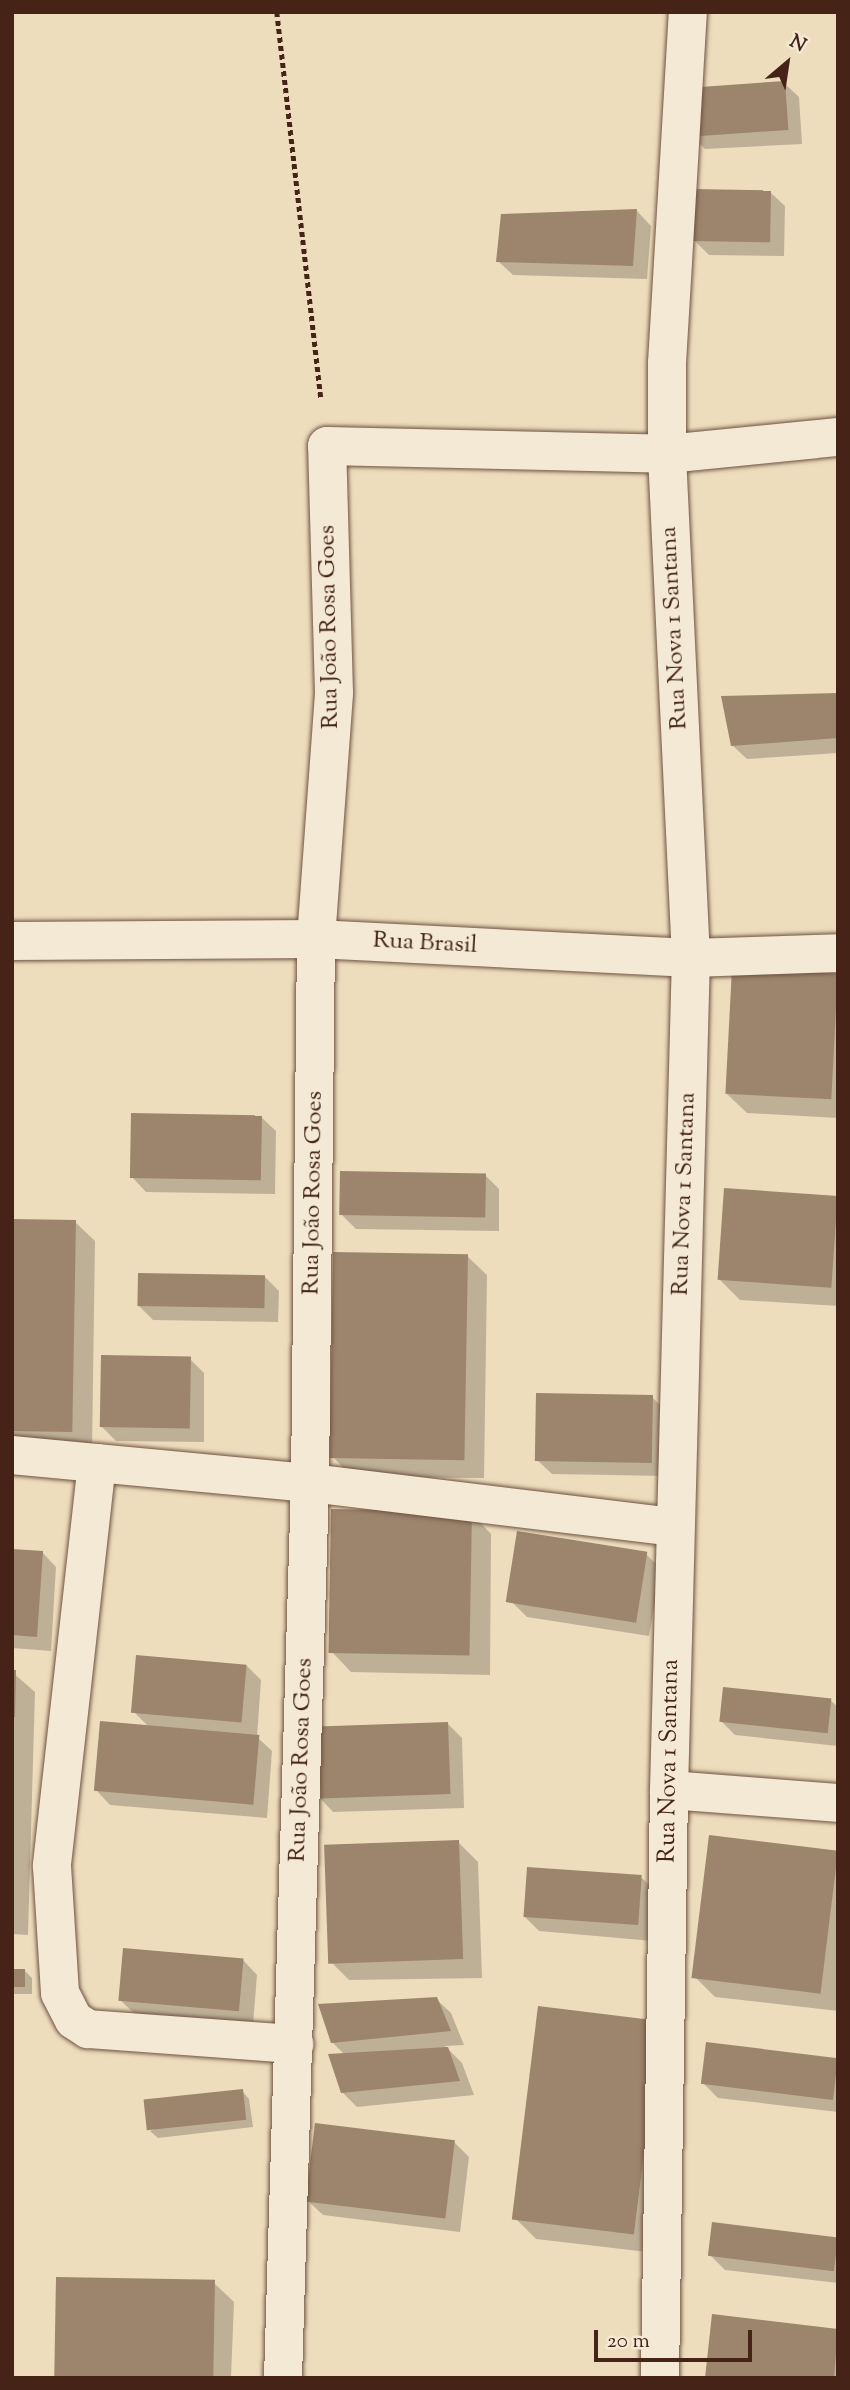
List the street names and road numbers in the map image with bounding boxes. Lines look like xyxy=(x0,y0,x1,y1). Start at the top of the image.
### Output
street label: Rua João Rosa Goes xyxy=(314,525,346,729)
street label: Rua Nova 1 Santana xyxy=(655,526,695,730)
street label: Rua Brasil xyxy=(372,927,478,961)
street label: Rua João Rosa Goes xyxy=(298,1091,330,1295)
street label: Rua Nova 1 Santana xyxy=(667,1092,703,1296)
street label: Rua João Rosa Goes xyxy=(284,1657,320,1863)
street label: Rua Nova 1 Santana xyxy=(654,1659,686,1863)

